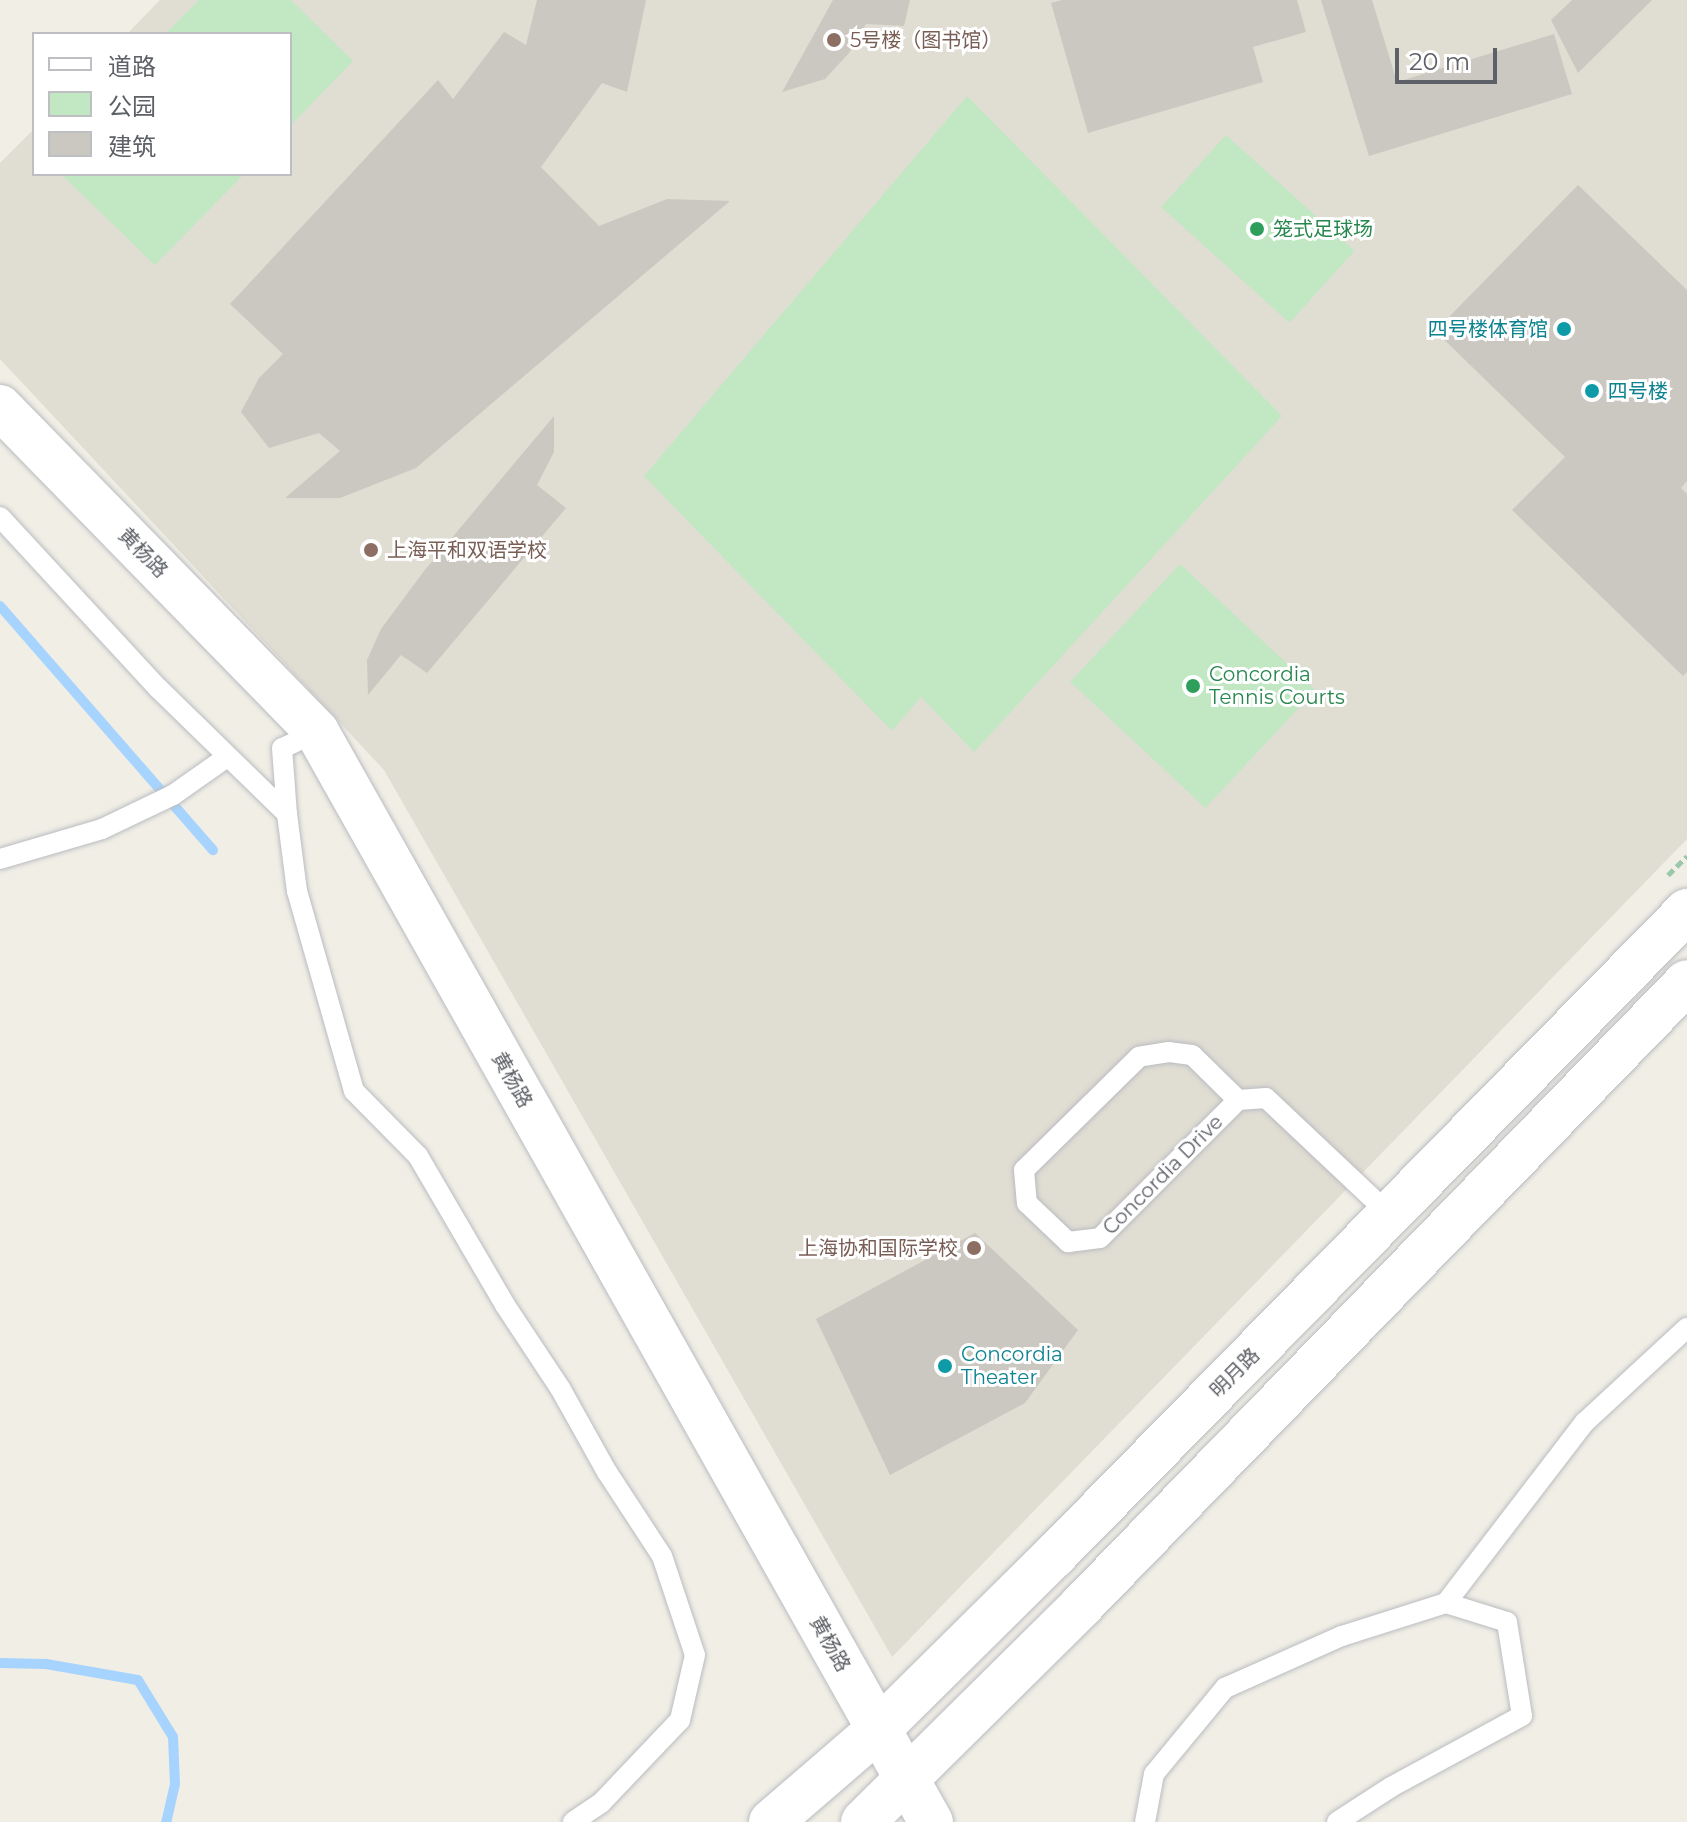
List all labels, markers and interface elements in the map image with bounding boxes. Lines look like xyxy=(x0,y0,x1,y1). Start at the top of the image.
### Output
place label: 5号楼（图书馆） xyxy=(850,28,1001,52)
marker: 5号楼（图书馆） xyxy=(825,31,843,49)
legend xyxy=(32,32,292,176)
scale bar xyxy=(1399,32,1501,82)
text: 20 m xyxy=(1409,47,1470,76)
text: 道路 xyxy=(108,52,156,81)
text: 公园 xyxy=(108,92,156,121)
text: 建筑 xyxy=(108,132,156,161)
place label: 笼式足球场 xyxy=(1273,217,1373,241)
marker: 笼式足球场 xyxy=(1248,220,1266,238)
place label: 四号楼体育馆 xyxy=(1428,317,1548,341)
marker: 四号楼体育馆 xyxy=(1555,320,1573,338)
place label: 四号楼 xyxy=(1608,379,1668,403)
marker: 四号楼 xyxy=(1583,382,1601,400)
street label: 黄杨路 xyxy=(114,523,172,583)
place label: 上海平和双语学校 xyxy=(387,538,547,562)
marker: 上海平和双语学校 xyxy=(362,541,380,559)
place label: Concordia Tennis Courts xyxy=(1209,662,1345,709)
marker: Concordia Tennis Courts xyxy=(1184,677,1202,695)
street label: 黄杨路 xyxy=(487,1048,537,1112)
street label: Concordia Drive xyxy=(1098,1110,1228,1240)
place label: 上海协和国际学校 xyxy=(798,1236,958,1260)
marker: 上海协和国际学校 xyxy=(965,1239,983,1257)
place label: Concordia Theater xyxy=(961,1342,1063,1389)
street label: 明月路 xyxy=(1205,1343,1265,1403)
marker: Concordia Theater xyxy=(936,1357,954,1375)
street label: 黄杨路 xyxy=(805,1612,855,1676)

